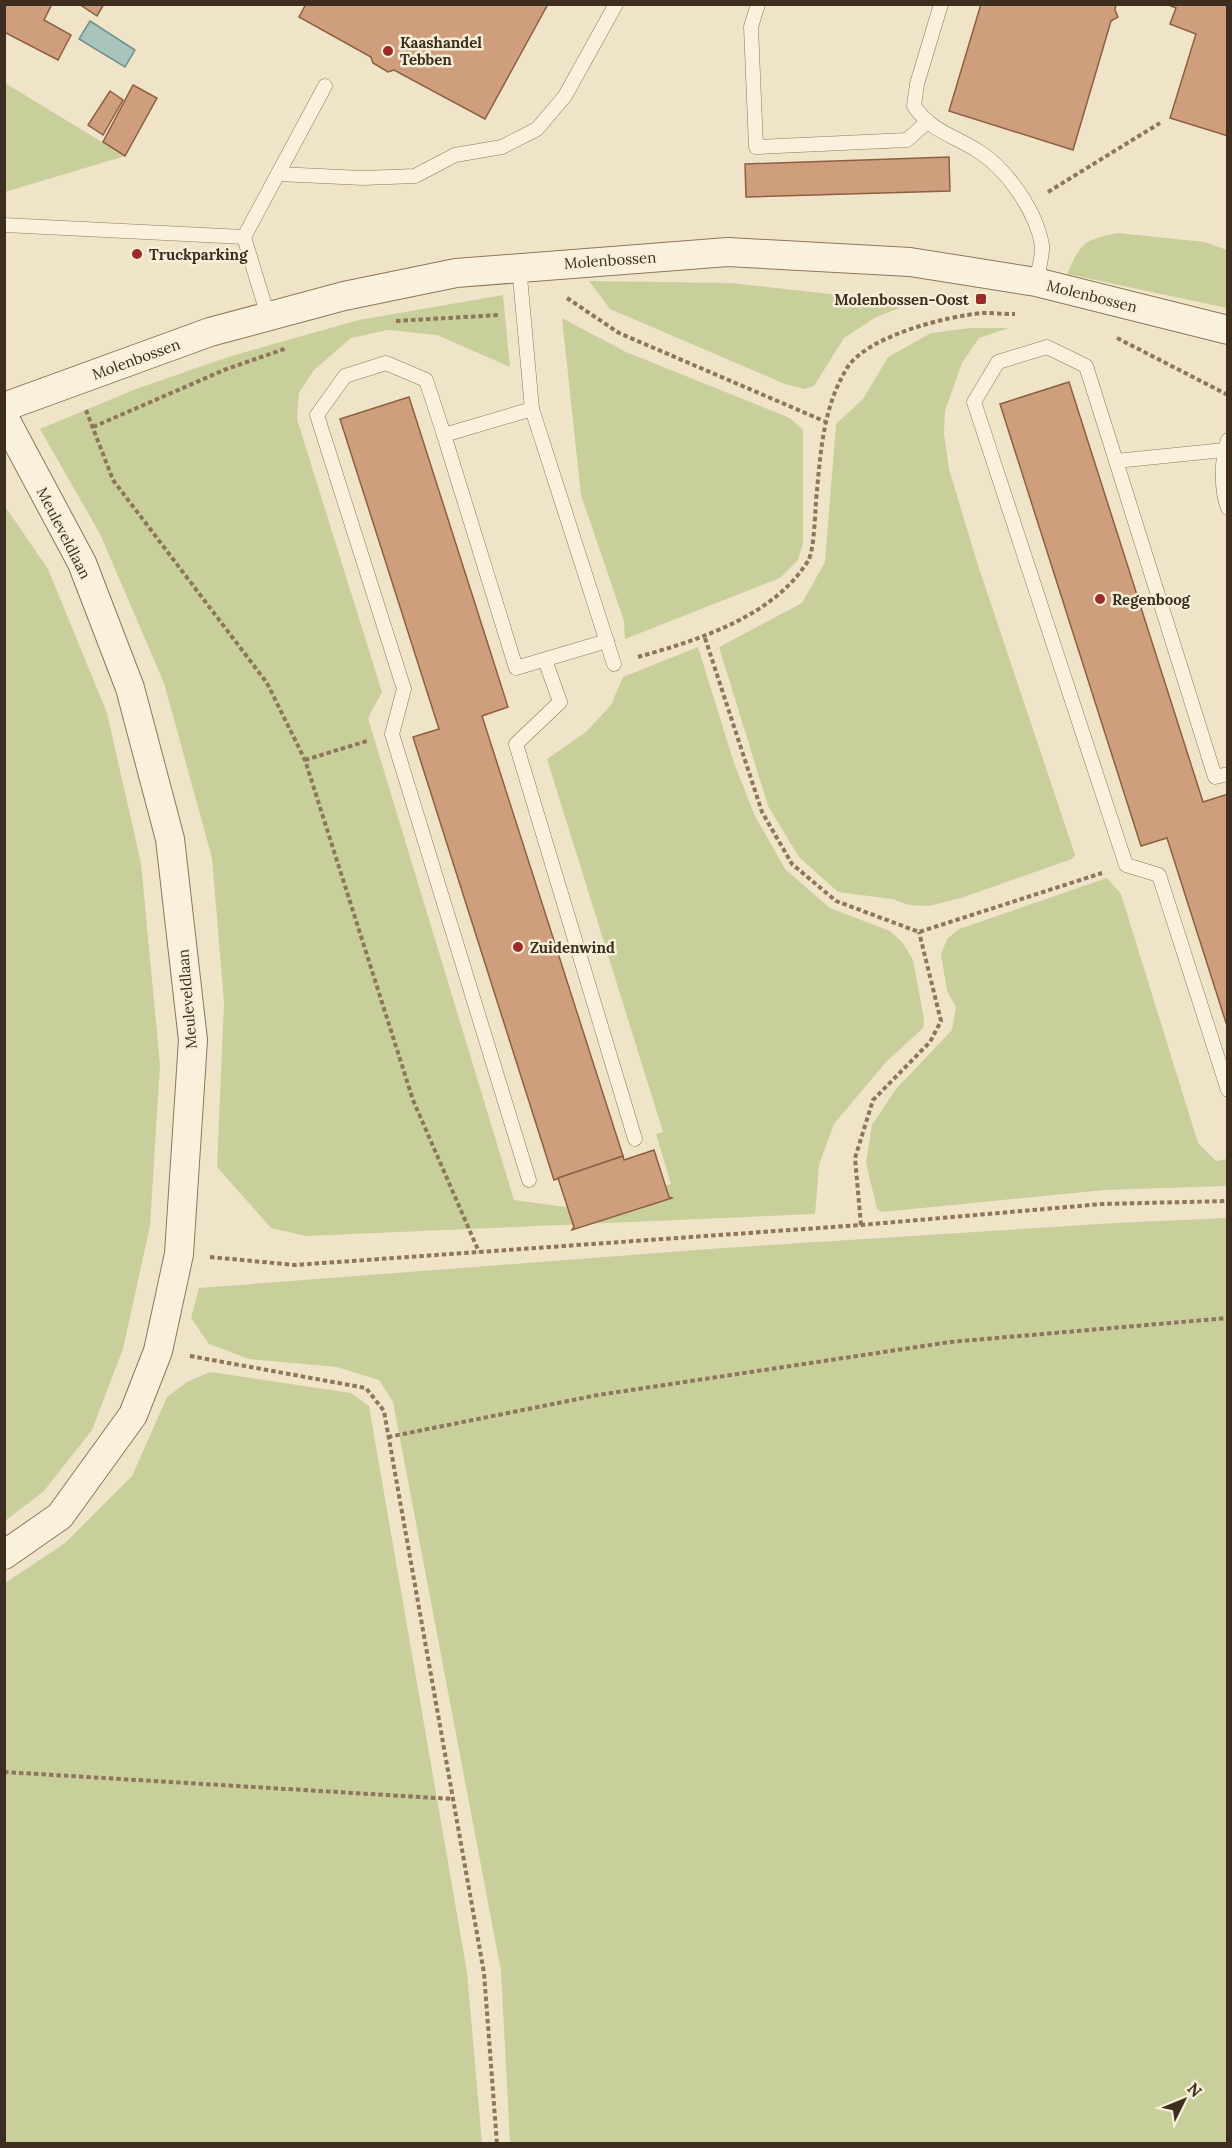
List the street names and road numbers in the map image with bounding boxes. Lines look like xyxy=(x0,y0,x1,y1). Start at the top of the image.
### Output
street label: Molenbossen xyxy=(563,247,657,273)
street label: Molenbossen xyxy=(1045,276,1139,316)
street label: Molenbossen xyxy=(89,334,183,384)
street label: Meuleveldlaan xyxy=(33,484,95,582)
street label: Meuleveldlaan xyxy=(173,948,201,1050)

